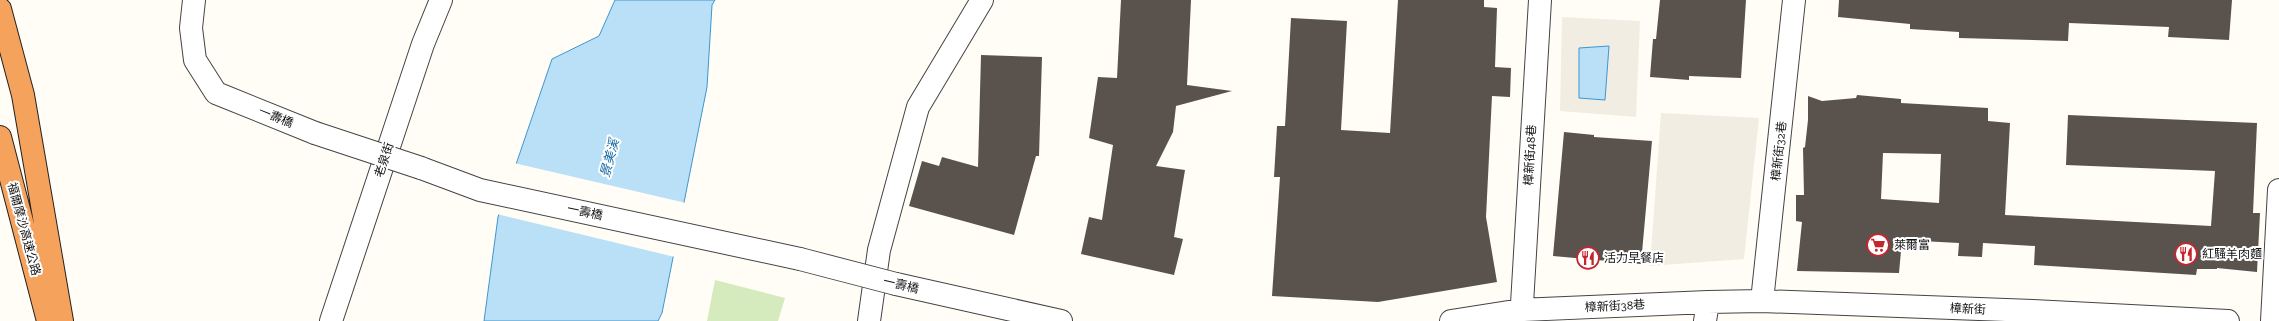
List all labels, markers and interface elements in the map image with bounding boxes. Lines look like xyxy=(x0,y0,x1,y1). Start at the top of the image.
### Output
street label: 一壽橋 xyxy=(257,104,295,130)
street label: 樟新街32巷 xyxy=(1769,120,1789,182)
street label: 樟新街48巷 xyxy=(1521,124,1539,186)
water label: 景美溪 xyxy=(597,135,622,179)
street label: 老泉街 xyxy=(372,141,396,179)
street label: 福爾摩沙高速公路 xyxy=(5,181,43,277)
street label: 一壽橋 xyxy=(566,201,604,223)
supermarket icon: 萊爾富 xyxy=(1865,232,1891,258)
place label: 萊爾富 xyxy=(1894,238,1930,252)
restaurant icon: 紅騷羊肉麵 xyxy=(2173,241,2199,267)
restaurant icon: 活力早餐店 xyxy=(1575,245,1601,271)
place label: 紅騷羊肉麵 xyxy=(2202,247,2262,261)
place label: 活力早餐店 xyxy=(1604,251,1664,265)
street label: 一壽橋 xyxy=(882,274,920,296)
street label: 樟新街38巷 xyxy=(1585,297,1645,315)
street label: 樟新街 xyxy=(1950,301,1986,317)

